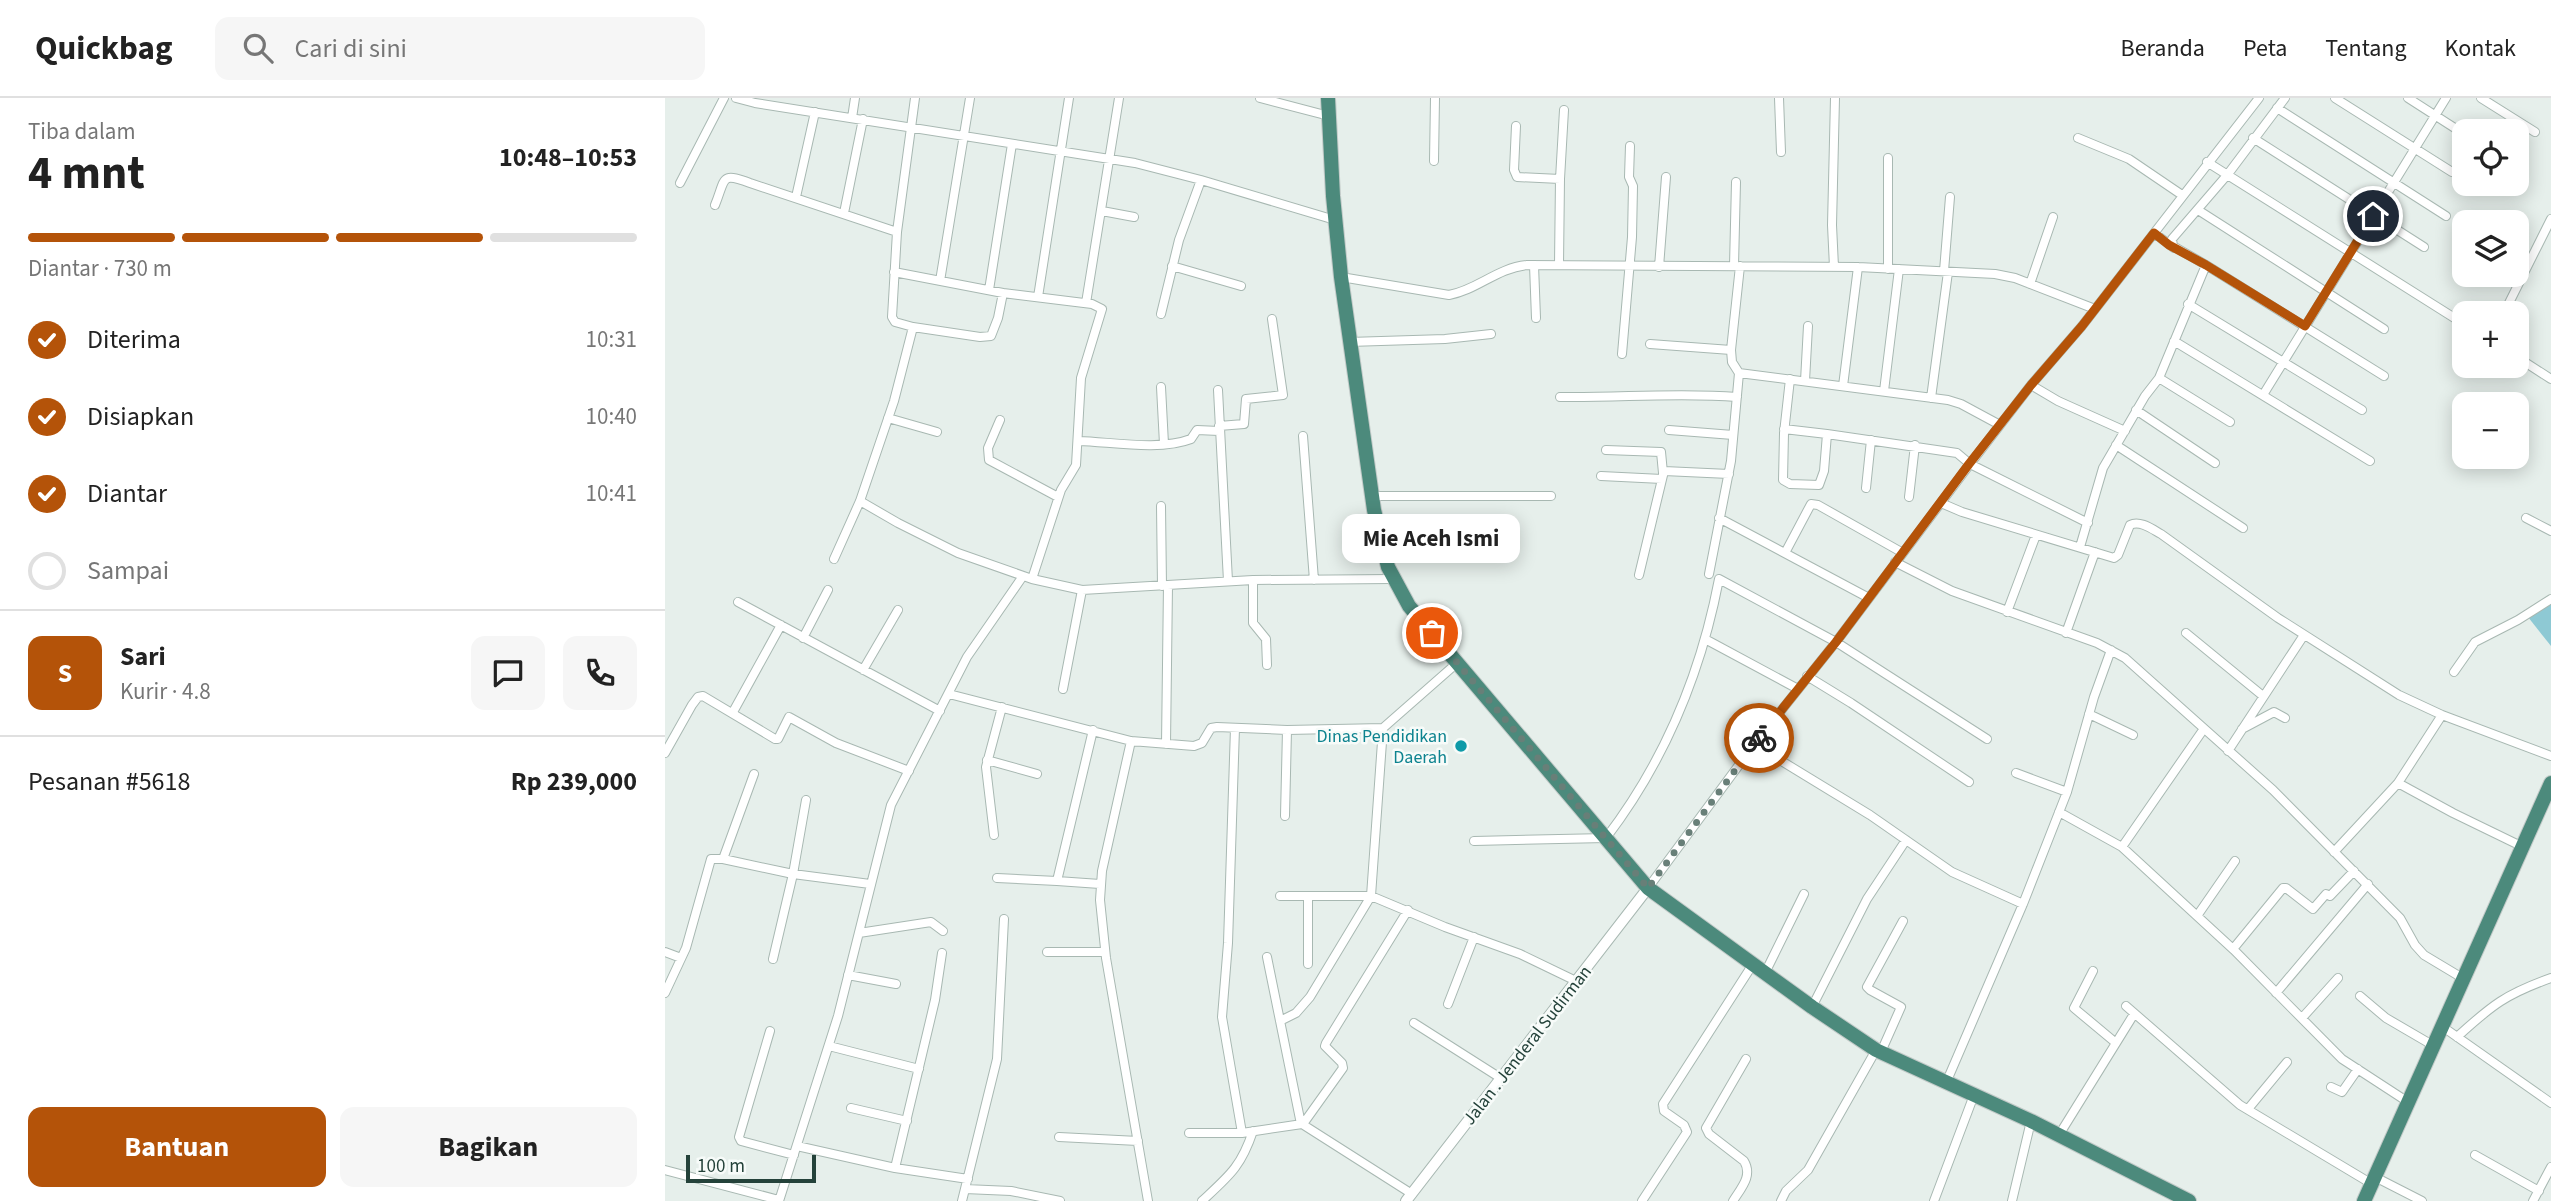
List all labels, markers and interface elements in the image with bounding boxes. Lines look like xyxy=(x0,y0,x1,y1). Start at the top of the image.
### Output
search box xyxy=(215,17,705,80)
text: Quickbag xyxy=(35,25,173,72)
icon: search xyxy=(239,29,277,67)
text: Cari di sini xyxy=(295,30,407,67)
text: Beranda xyxy=(2121,31,2205,66)
text: Peta xyxy=(2243,31,2287,66)
text: Tentang xyxy=(2325,31,2407,66)
text: Kontak xyxy=(2445,31,2516,66)
text: Tiba dalam xyxy=(28,115,135,148)
map controls xyxy=(2452,119,2529,469)
button: locate xyxy=(2452,119,2529,196)
text: 10:48–10:53 xyxy=(499,139,637,176)
text: 4 mnt xyxy=(28,141,145,206)
pin xyxy=(2343,186,2403,246)
icon: home xyxy=(2354,197,2392,235)
button: layers xyxy=(2452,210,2529,287)
text: Diantar · 730 m xyxy=(28,252,172,285)
button: + xyxy=(2452,301,2529,378)
icon: check xyxy=(28,321,66,359)
text: Diterima xyxy=(87,321,181,358)
text: 10:31 xyxy=(586,323,637,356)
button: − xyxy=(2452,392,2529,469)
icon: check xyxy=(28,398,66,436)
text: Disiapkan xyxy=(87,398,194,435)
text: 10:40 xyxy=(586,400,637,433)
icon: check xyxy=(28,475,66,513)
text: Diantar xyxy=(87,475,167,512)
text: 10:41 xyxy=(586,477,637,510)
callout: Mie Aceh Ismi xyxy=(1343,514,1521,563)
text: Mie Aceh Ismi xyxy=(1363,522,1499,555)
text: Sampai xyxy=(87,552,169,589)
pin xyxy=(1402,603,1462,663)
icon: bag xyxy=(1413,614,1451,652)
button: chat xyxy=(471,636,545,710)
button: phone xyxy=(563,636,637,710)
text: Sari xyxy=(120,638,166,675)
text: S xyxy=(58,655,72,692)
text: Kurir · 4.8 xyxy=(120,675,211,708)
courier xyxy=(1724,703,1794,773)
icon: bike xyxy=(1740,719,1778,757)
place label: Dinas Pendidikan Daerah xyxy=(1316,724,1447,770)
marker: Dinas Pendidikan Daerah xyxy=(1453,738,1469,754)
text: Pesanan #5618 xyxy=(28,763,190,800)
text: Rp 239,000 xyxy=(511,763,637,800)
street label: Jalan . Jenderal Sudirman xyxy=(1457,960,1598,1130)
button: Bantuan xyxy=(28,1107,326,1187)
button: Bagikan xyxy=(340,1107,637,1187)
scale bar xyxy=(686,1152,815,1184)
text: 100 m xyxy=(697,1153,745,1180)

